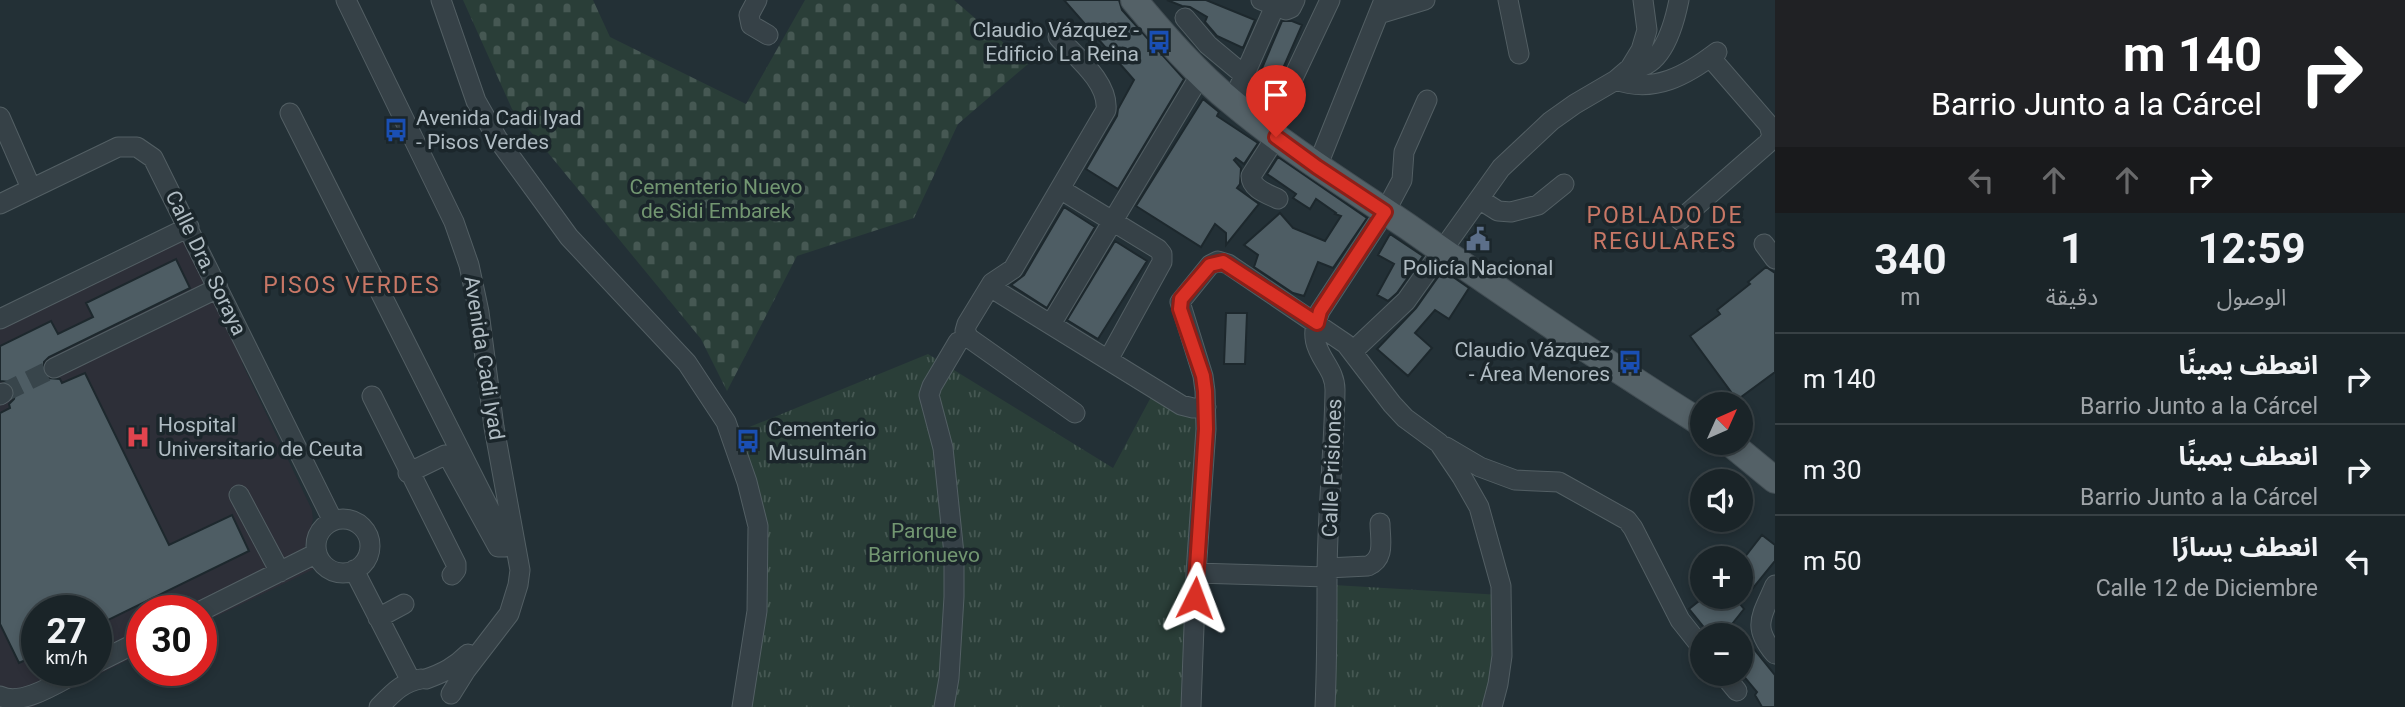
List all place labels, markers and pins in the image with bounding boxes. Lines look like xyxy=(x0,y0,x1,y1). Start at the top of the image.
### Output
place label: Claudio Vázquez - Edificio La Reina xyxy=(972,18,1139,66)
bus stop icon: Claudio Vázquez - Edificio La Reina xyxy=(1145,28,1173,56)
pin xyxy=(1246,65,1306,137)
place label: Avenida Cadi Iyad - Pisos Verdes xyxy=(416,106,582,154)
bus stop icon: Avenida Cadi Iyad - Pisos Verdes xyxy=(382,116,410,144)
public building icon: Policía Nacional xyxy=(1464,225,1492,253)
place label: Policía Nacional xyxy=(1403,256,1553,280)
place label: Claudio Vázquez - Área Menores xyxy=(1454,338,1610,386)
bus stop icon: Claudio Vázquez - Área Menores xyxy=(1616,348,1644,376)
place label: Hospital Universitario de Ceuta xyxy=(158,413,363,461)
place label: Cementerio Musulmán xyxy=(768,417,876,465)
hospital icon: Hospital Universitario de Ceuta xyxy=(124,423,152,451)
bus stop icon: Cementerio Musulmán xyxy=(734,427,762,455)

